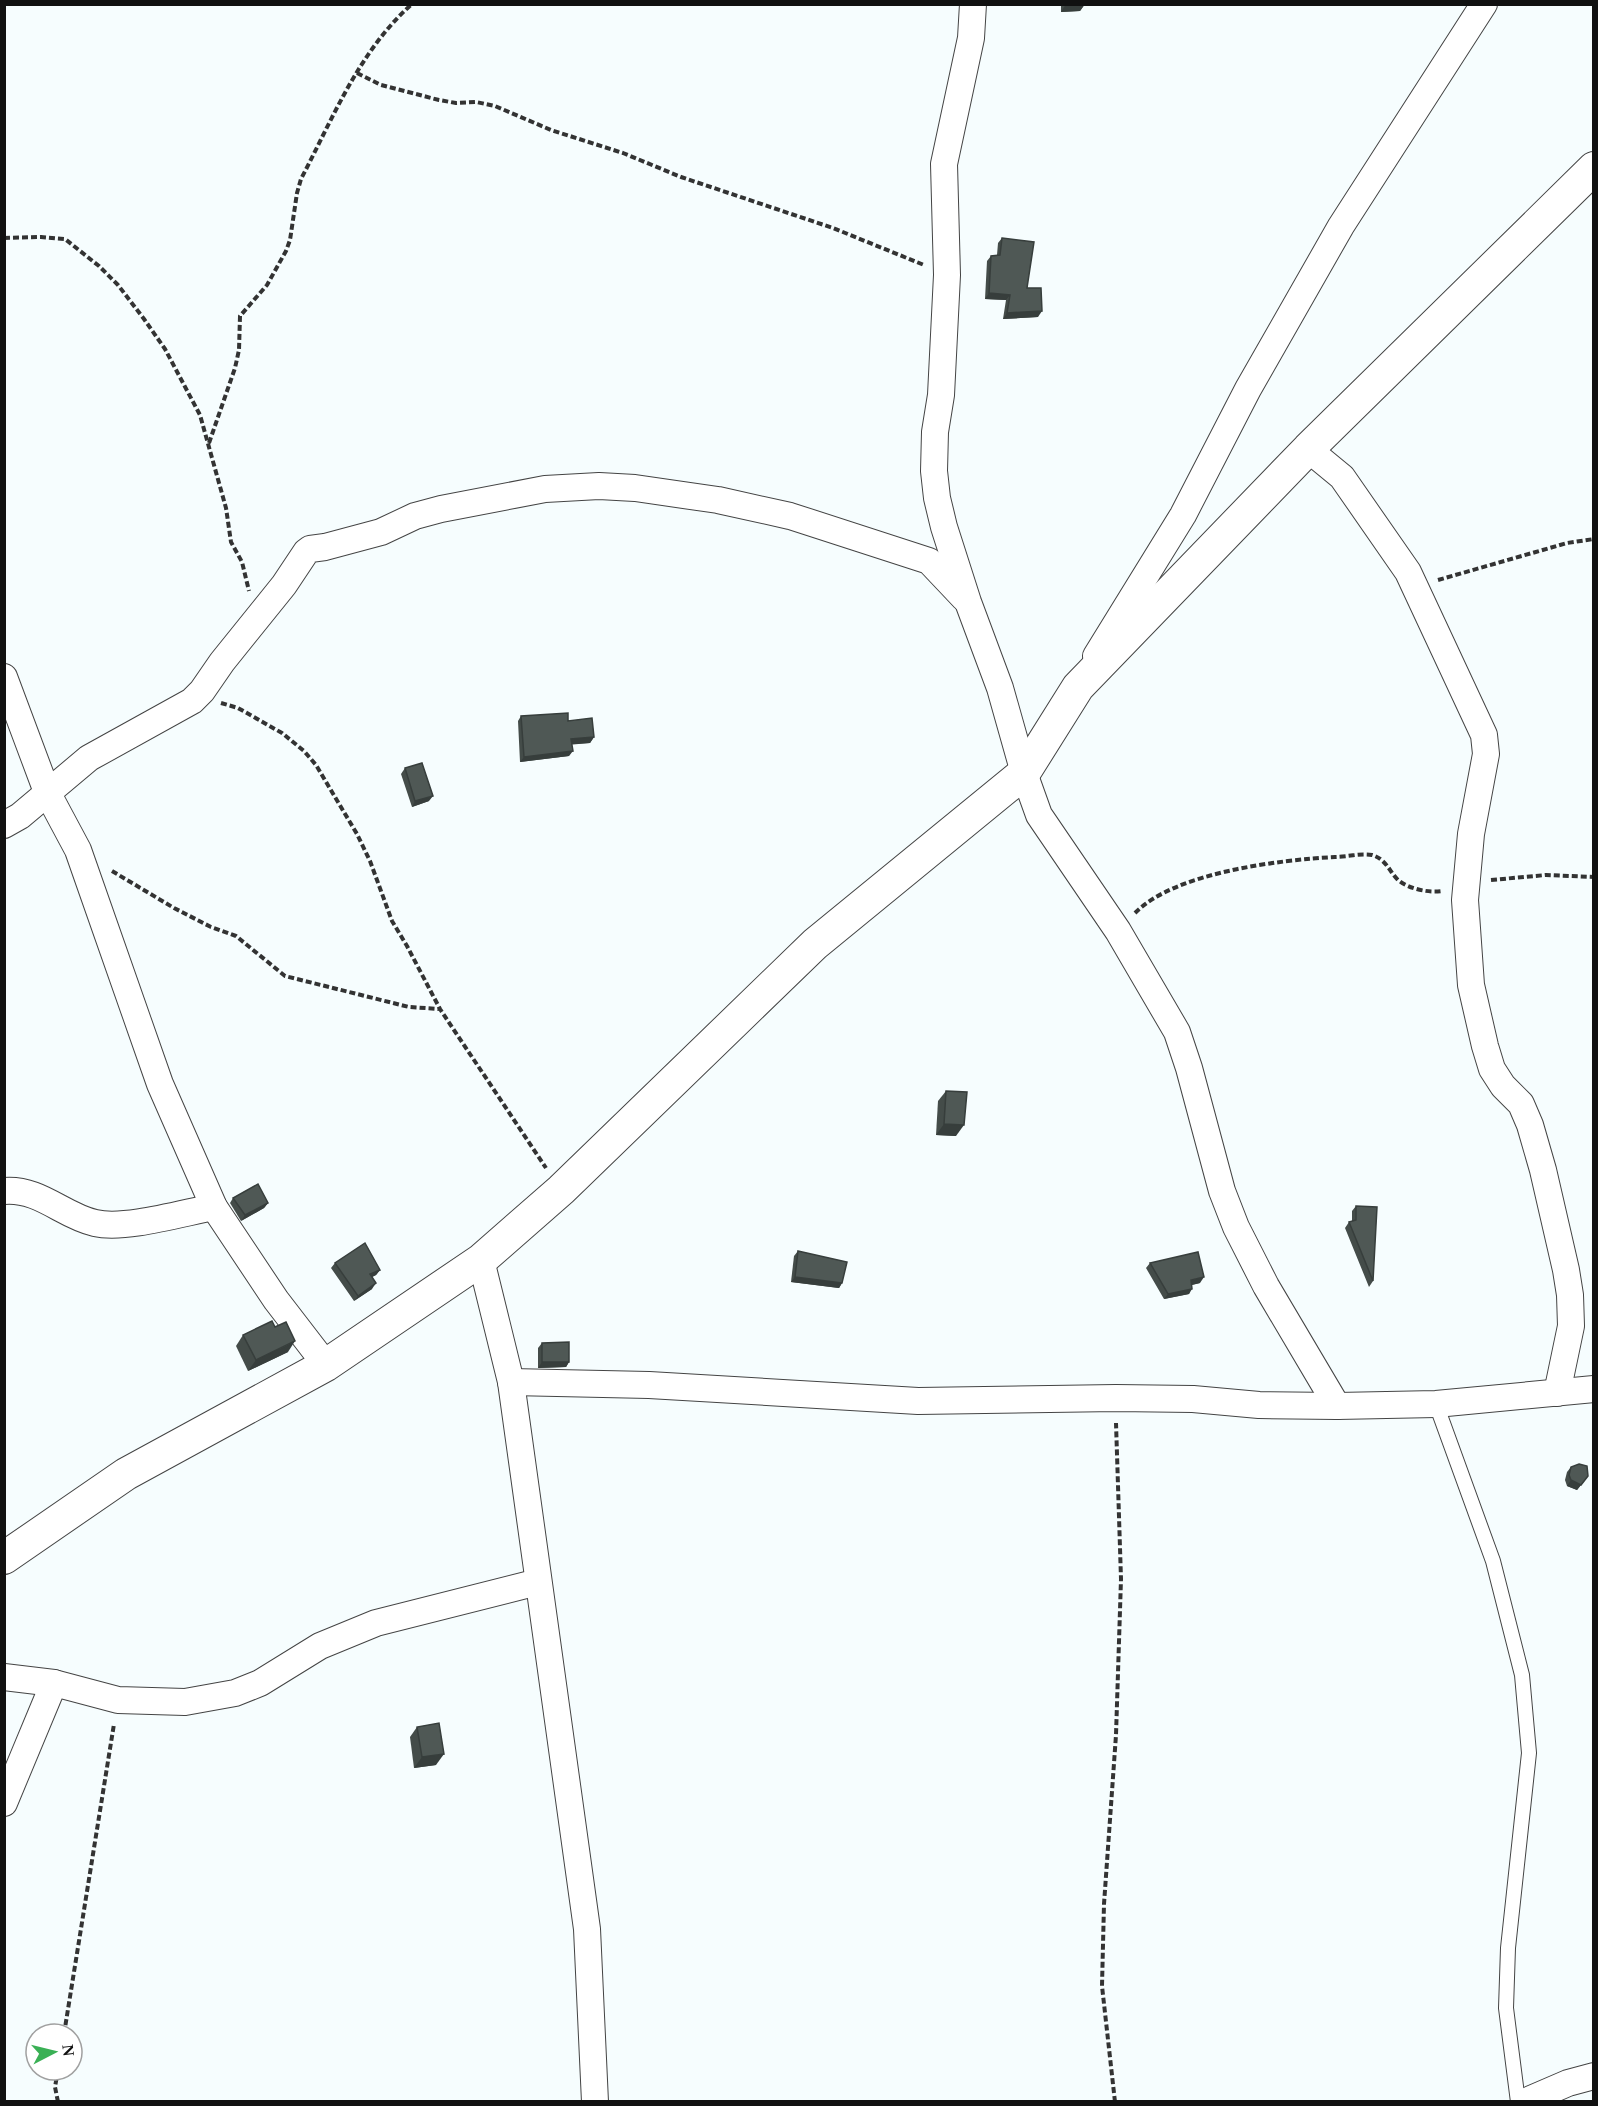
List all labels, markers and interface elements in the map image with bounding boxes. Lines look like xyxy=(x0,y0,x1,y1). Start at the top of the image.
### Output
north arrow xyxy=(24,2022,84,2082)
text: N xyxy=(59,2043,78,2057)

